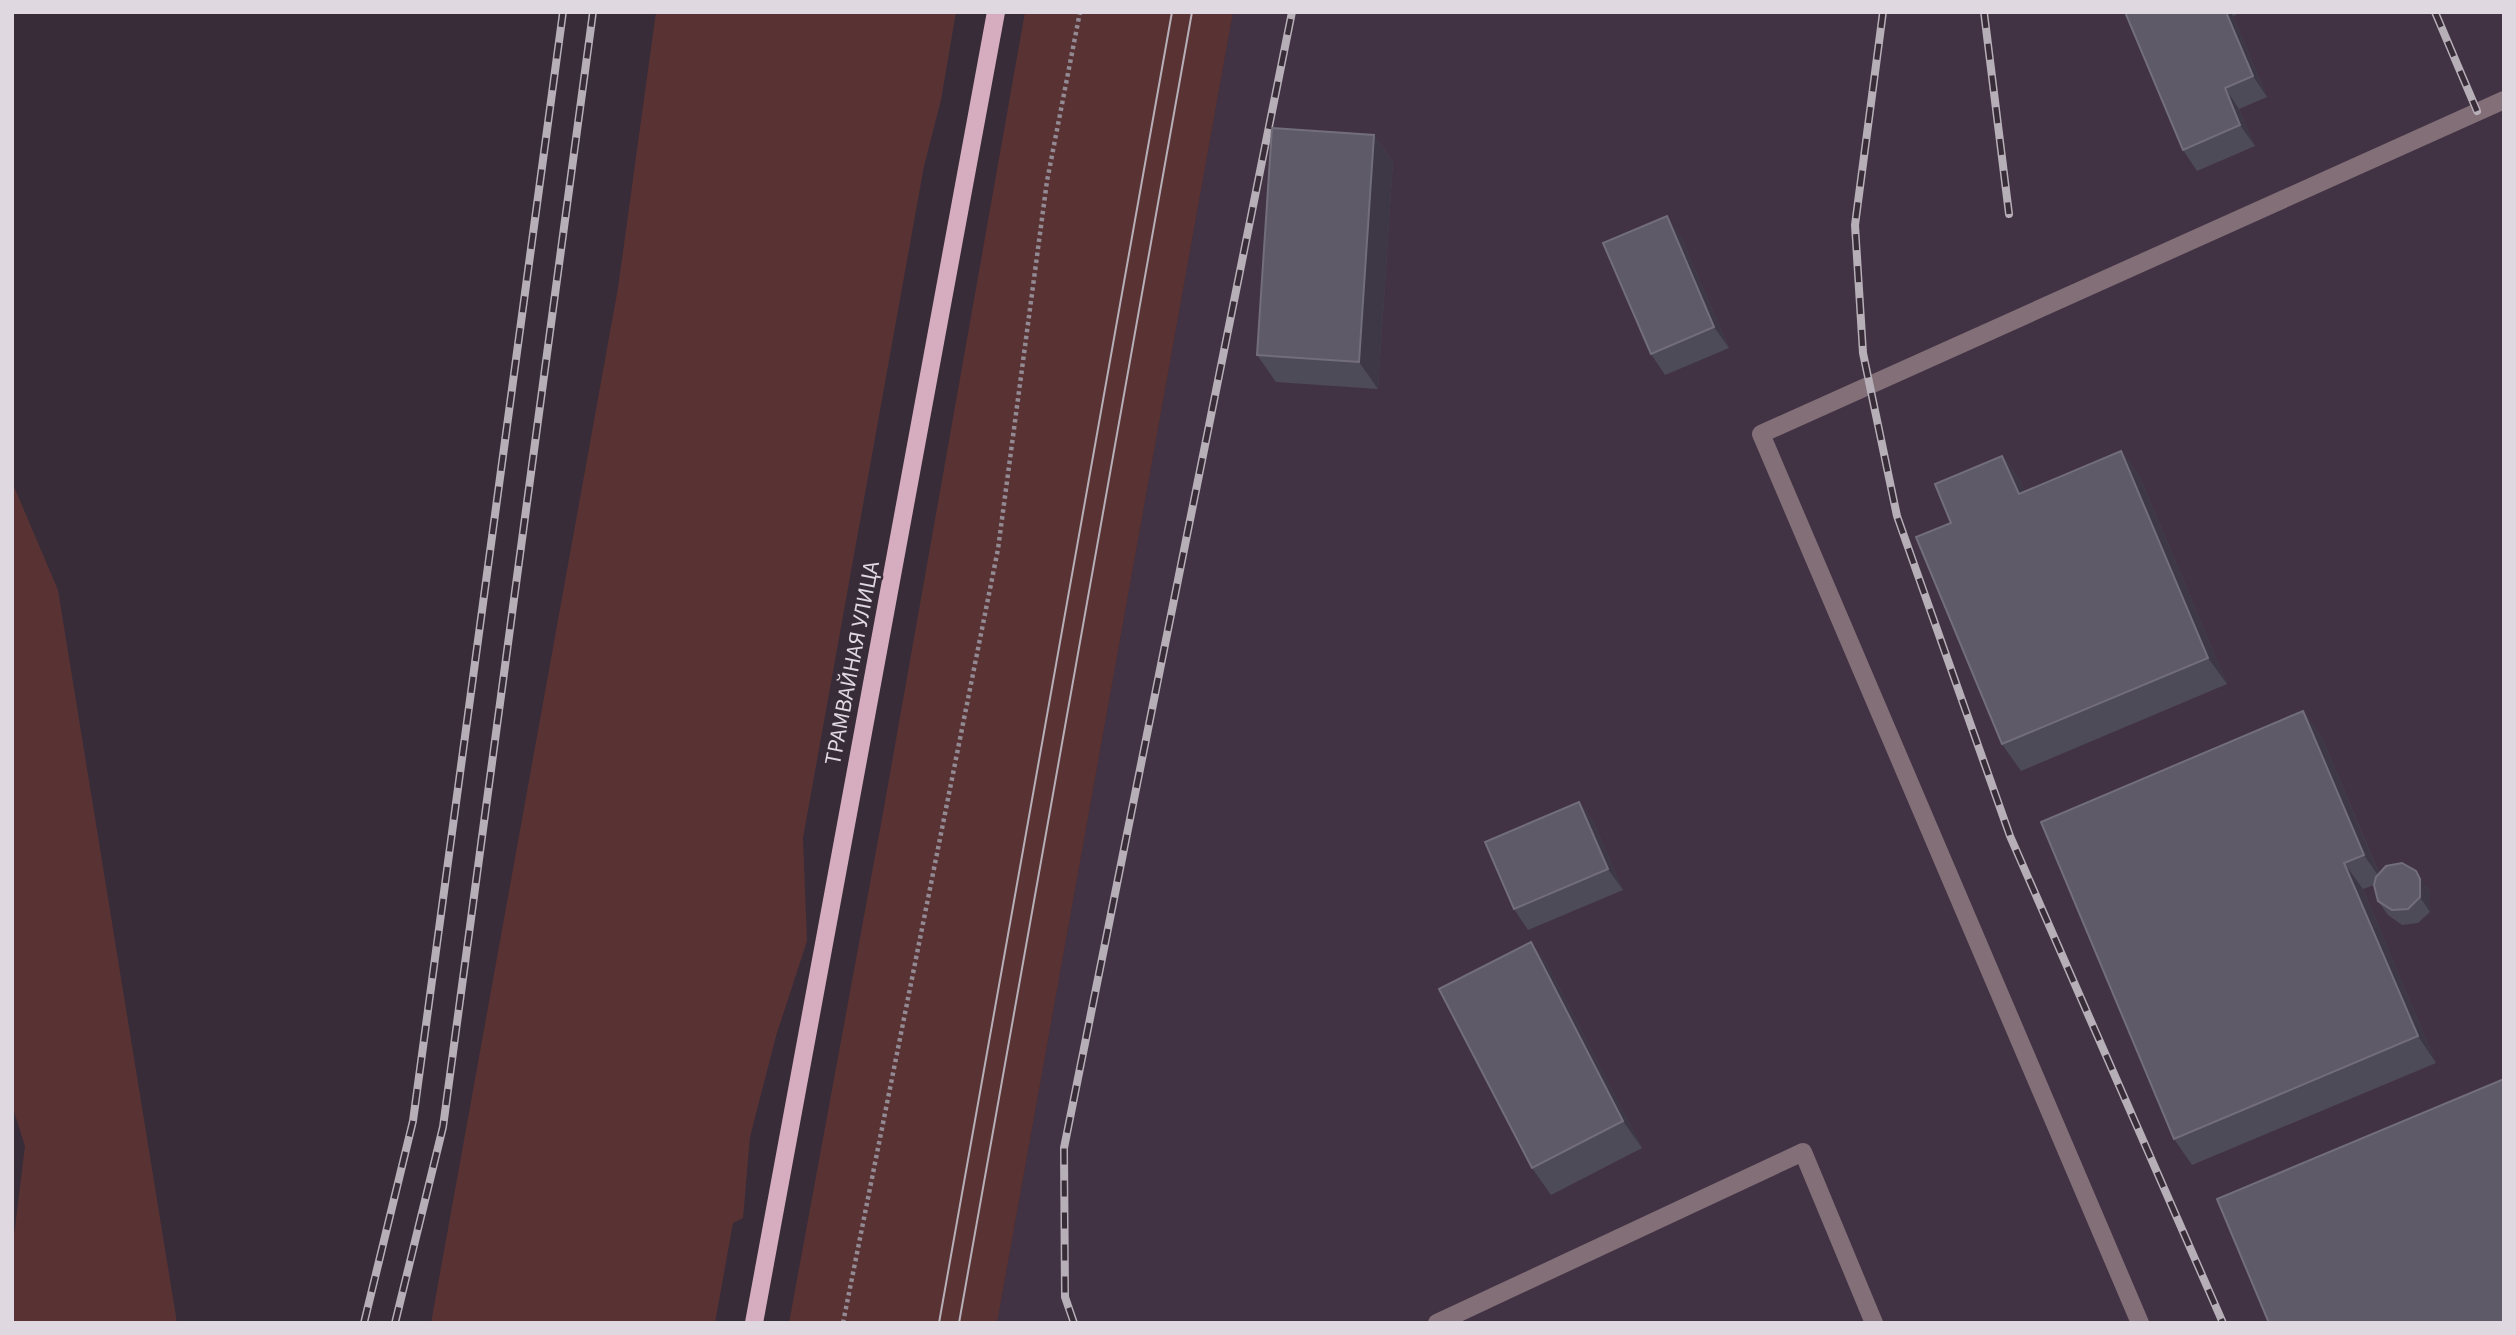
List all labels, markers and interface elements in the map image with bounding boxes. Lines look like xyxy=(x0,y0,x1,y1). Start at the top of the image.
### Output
street label: ТРАМВАЙНАЯ УЛИЦА xyxy=(816,558,888,768)

